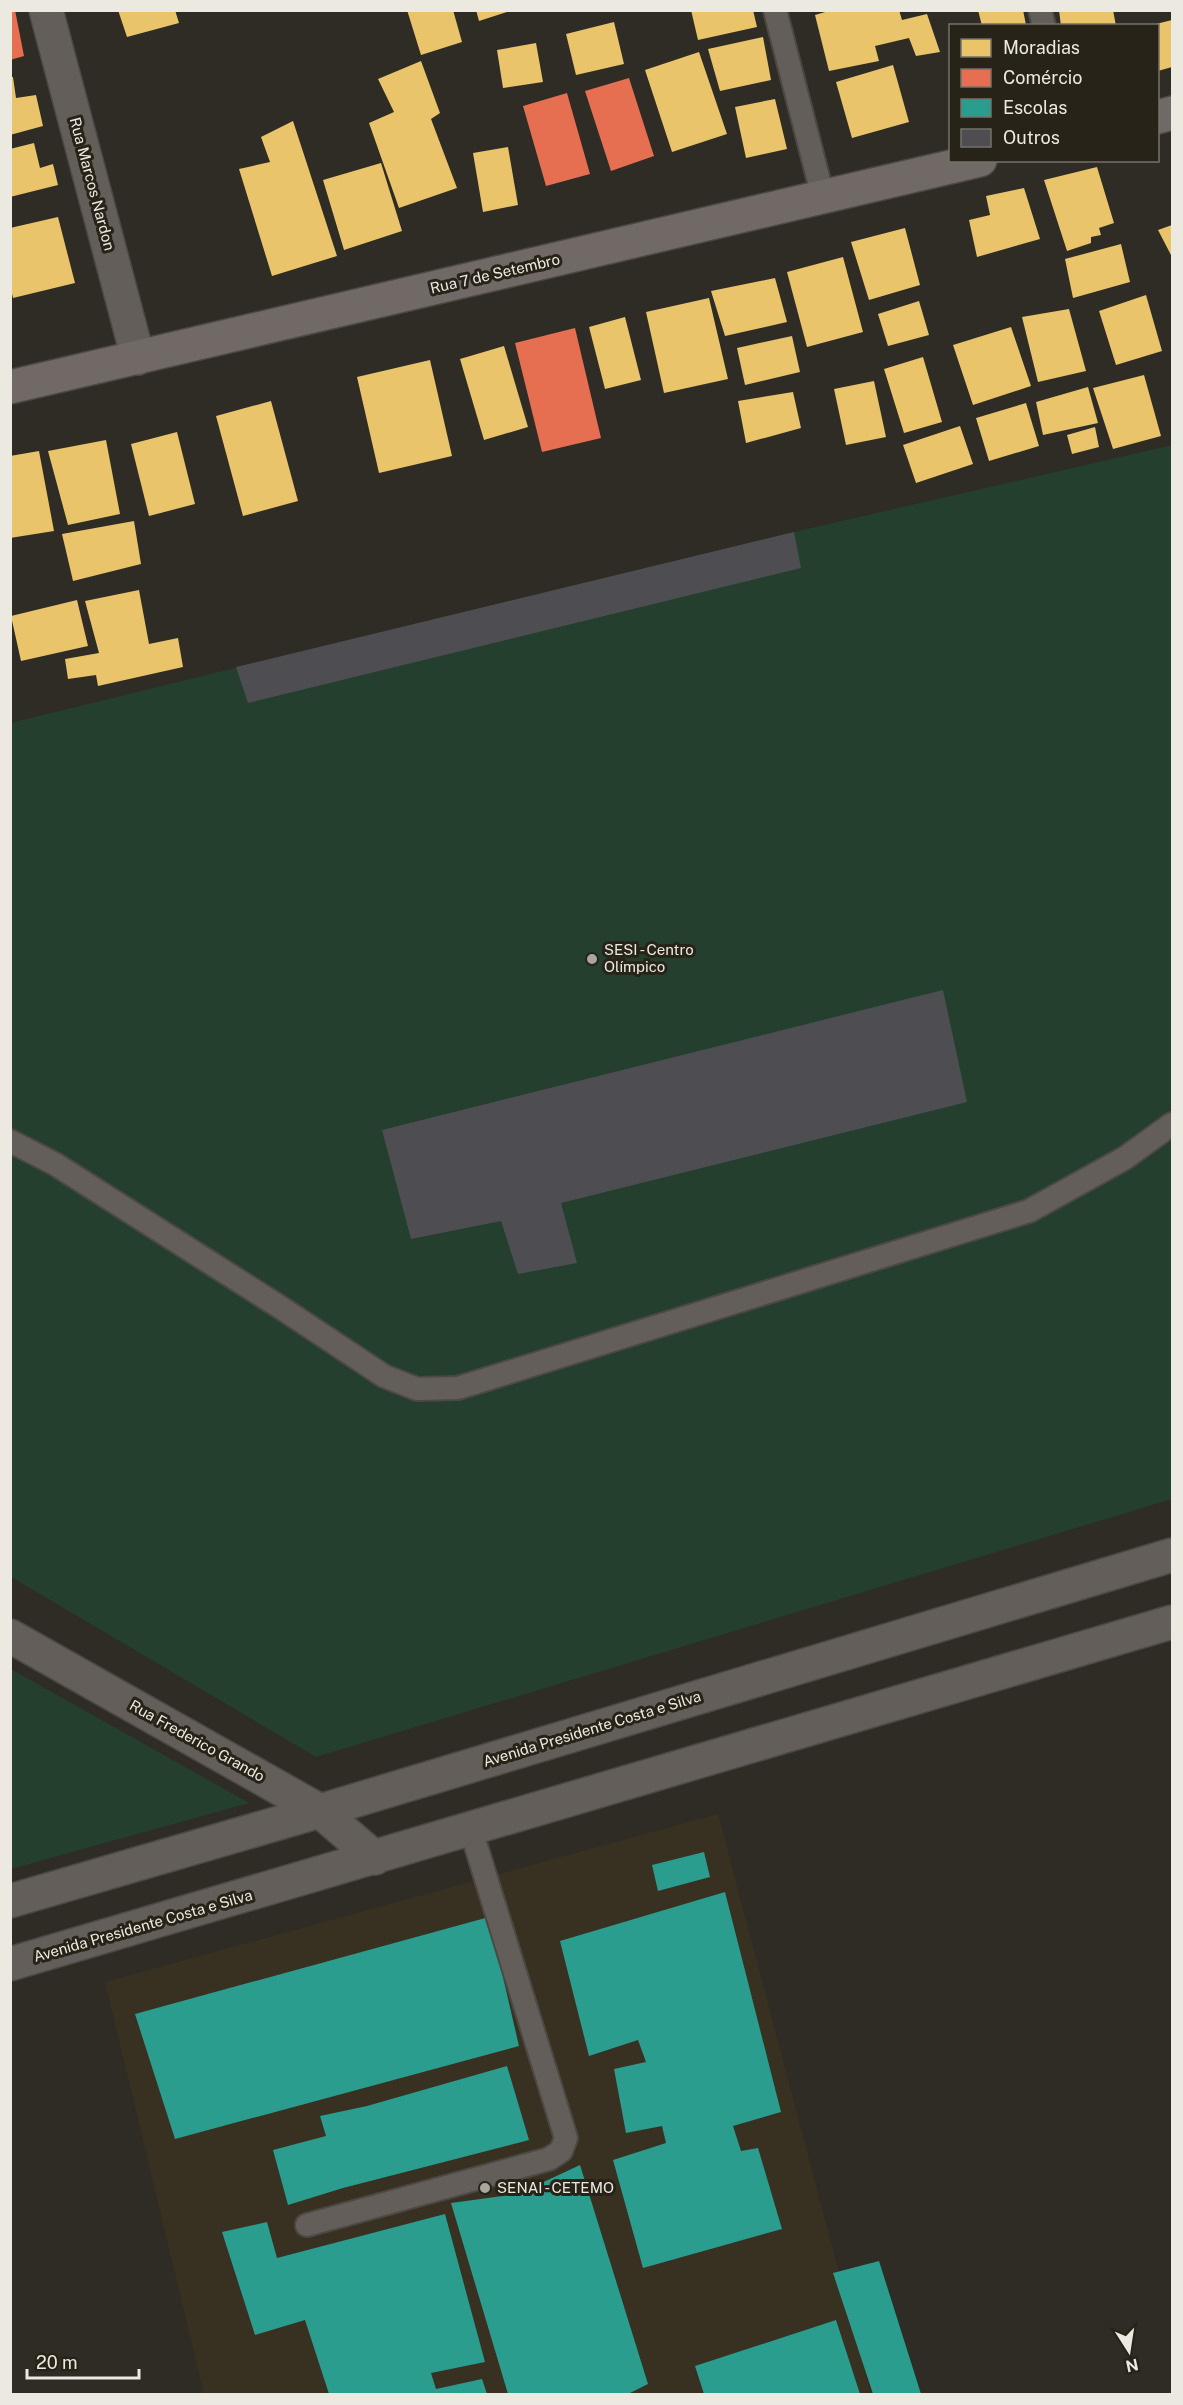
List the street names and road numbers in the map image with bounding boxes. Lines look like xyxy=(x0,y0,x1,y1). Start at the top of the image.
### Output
street label: Rua Marcos Nardon xyxy=(67,115,118,252)
street label: Rua 7 de Setembro xyxy=(428,250,561,297)
street label: Avenida Presidente Costa e Silva xyxy=(481,1687,703,1770)
street label: Rua Frederico Grando xyxy=(127,1696,268,1785)
street label: Avenida Presidente Costa e Silva xyxy=(31,1886,254,1965)

